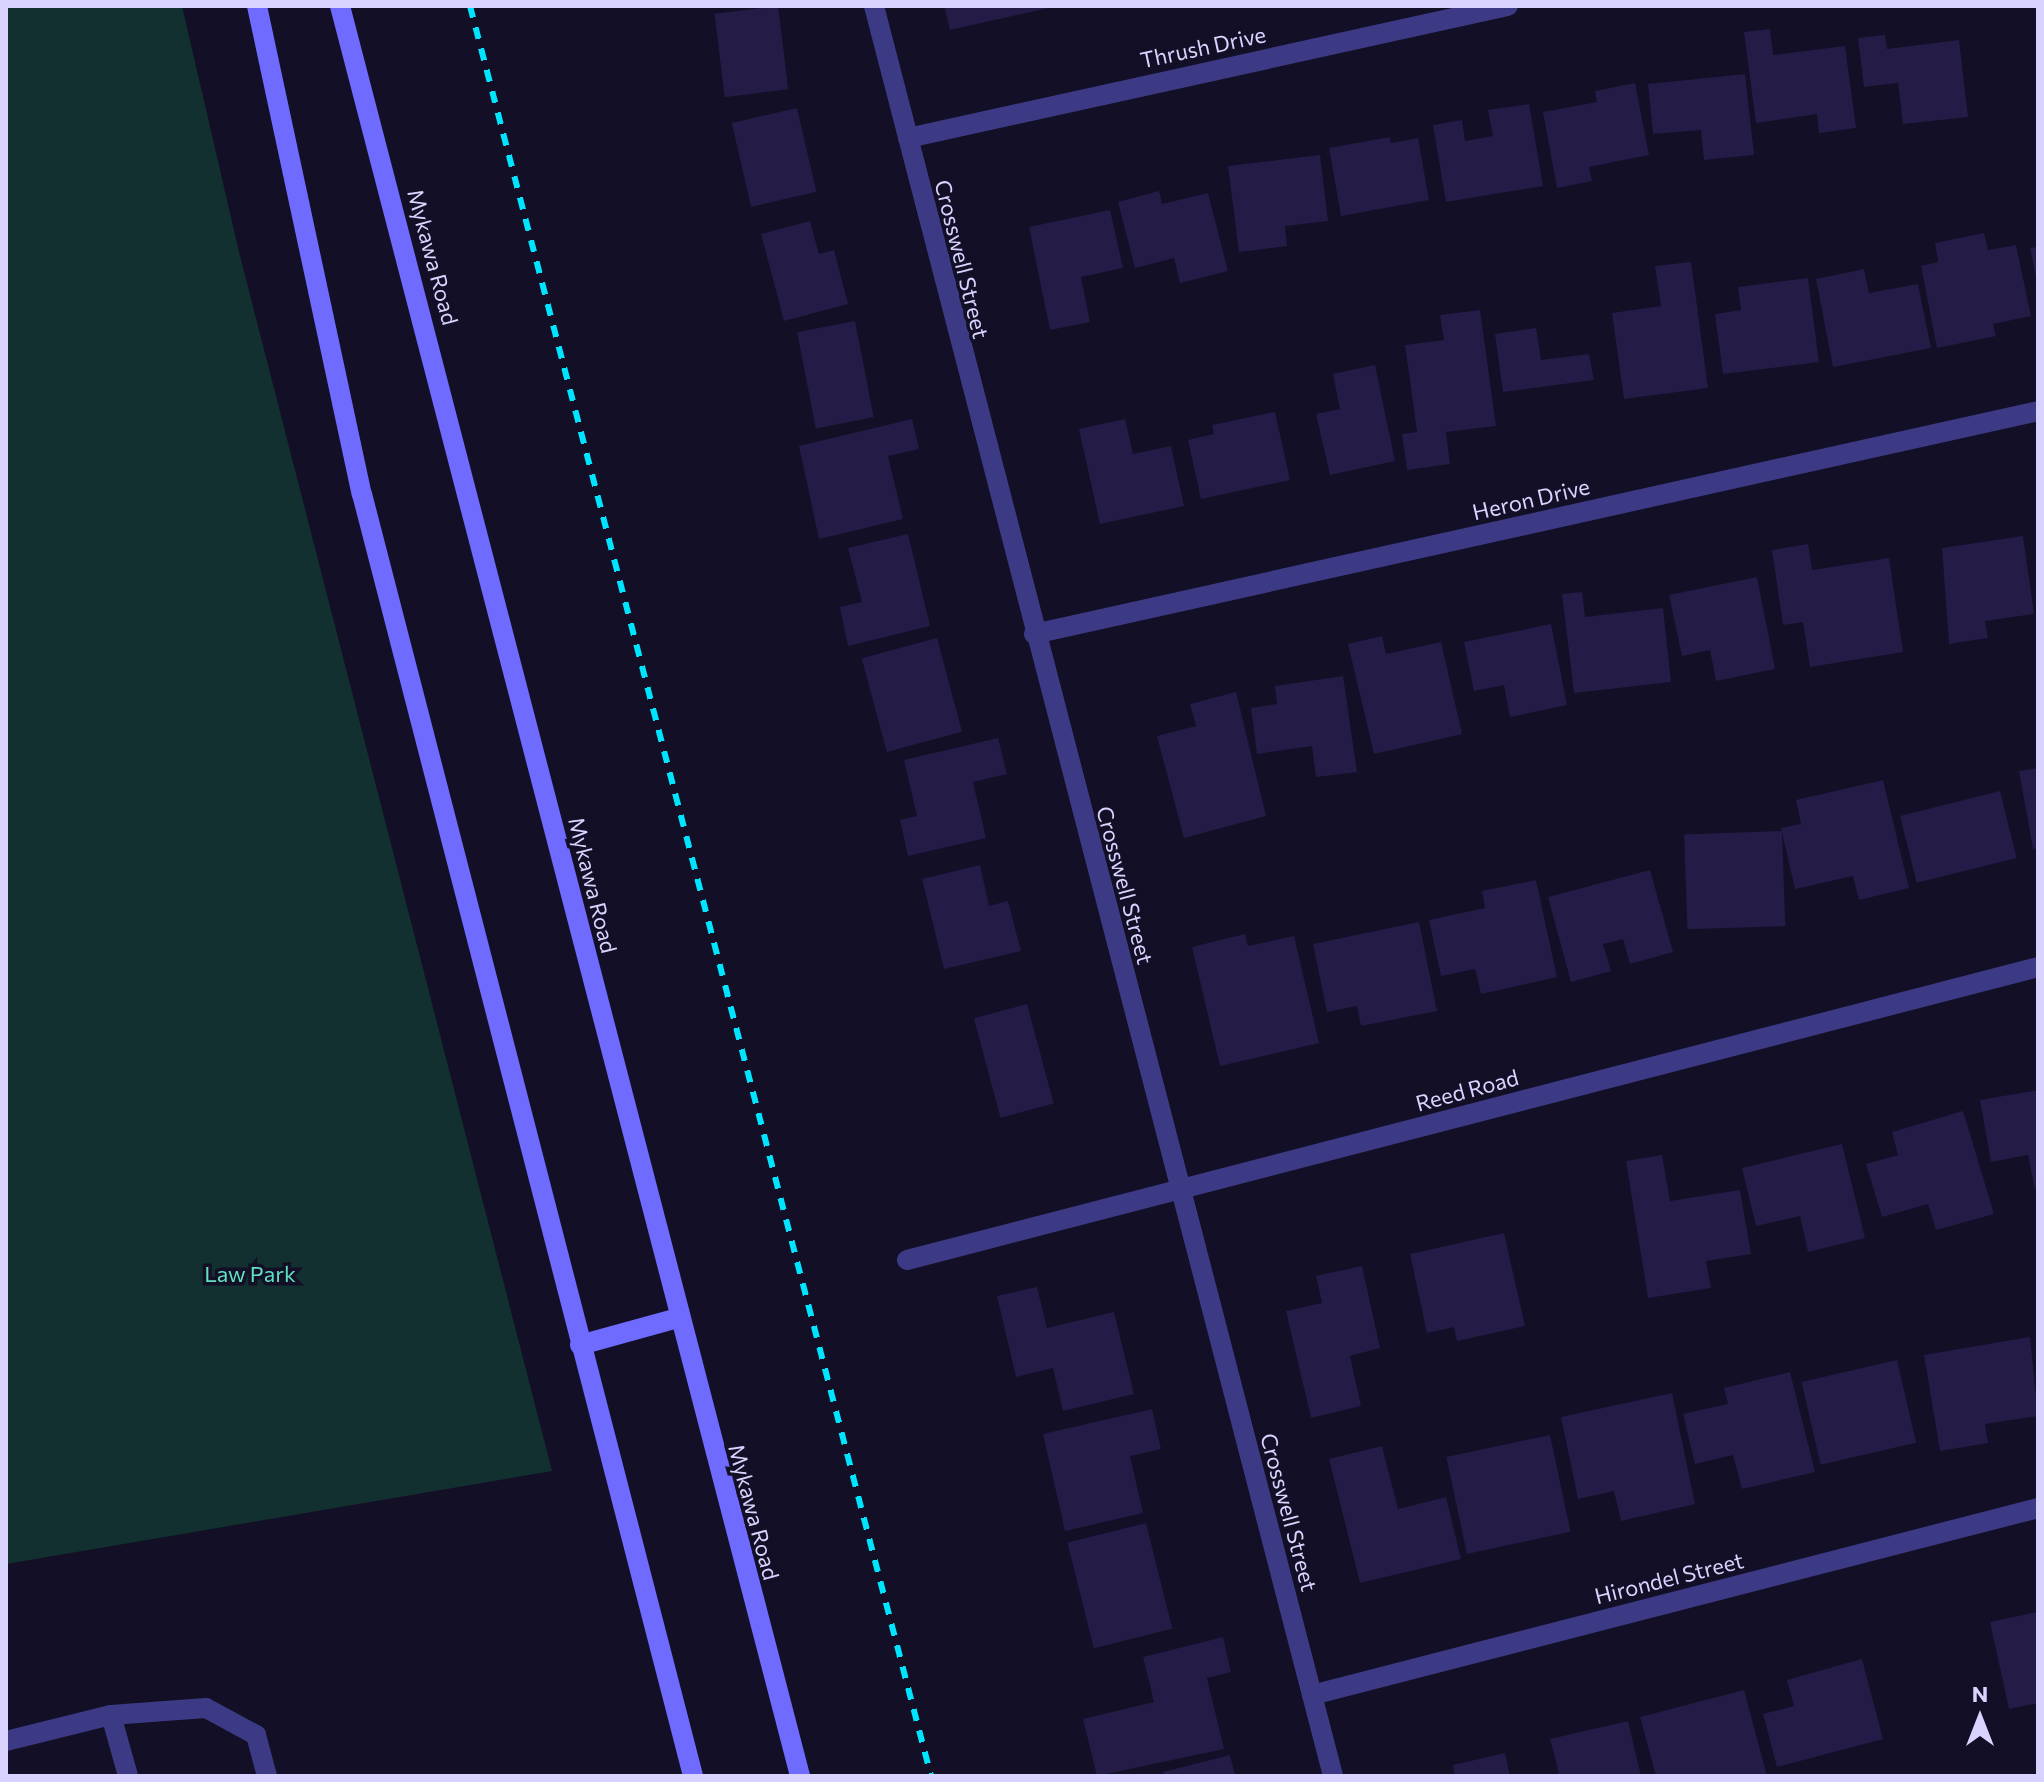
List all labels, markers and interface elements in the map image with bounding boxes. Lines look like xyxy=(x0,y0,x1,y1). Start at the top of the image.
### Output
street label: Thrush Drive xyxy=(1138,21,1268,73)
street label: Crosswell Street xyxy=(930,177,994,341)
street label: Mykawa Road xyxy=(402,186,464,328)
street label: Heron Drive xyxy=(1470,473,1592,525)
street label: Crosswell Street xyxy=(1091,803,1159,967)
street label: Mykawa Road xyxy=(563,814,623,956)
street label: Reed Road xyxy=(1413,1064,1521,1116)
park label: Law Park xyxy=(204,1261,296,1287)
street label: Crosswell Street xyxy=(1255,1430,1323,1594)
street label: Mykawa Road xyxy=(723,1441,785,1583)
street label: Hirondel Street xyxy=(1592,1547,1746,1609)
north arrow xyxy=(1940,1678,2020,1758)
text: N xyxy=(1972,1680,1988,1707)

